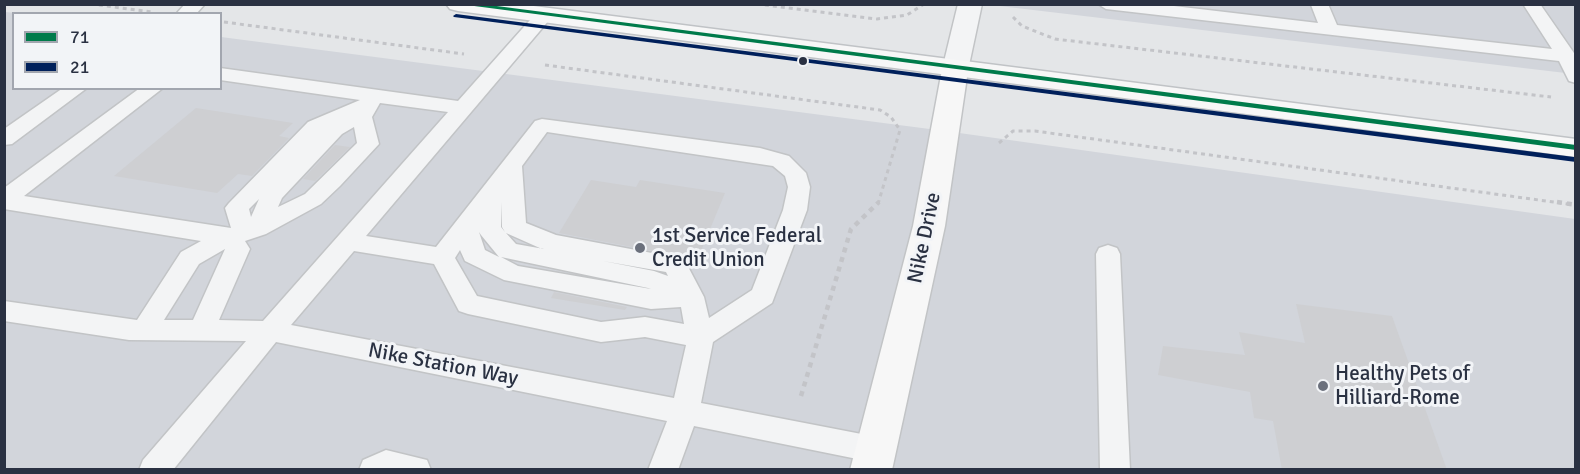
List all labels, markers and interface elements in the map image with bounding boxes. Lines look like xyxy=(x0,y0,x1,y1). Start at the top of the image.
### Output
legend xyxy=(12,12,222,90)
text: 71 xyxy=(70,26,89,48)
unlabelled marker xyxy=(797,55,809,67)
text: 21 xyxy=(70,56,89,78)
street label: Nike Drive xyxy=(903,190,947,286)
place label: 1st Service Federal Credit Union xyxy=(652,223,822,273)
marker: 1st Service Federal Credit Union xyxy=(633,241,647,255)
street label: Nike Station Way xyxy=(366,338,520,392)
place label: Healthy Pets of Hilliard-Rome xyxy=(1335,361,1470,411)
marker: Healthy Pets of Hilliard-Rome xyxy=(1316,379,1330,393)

